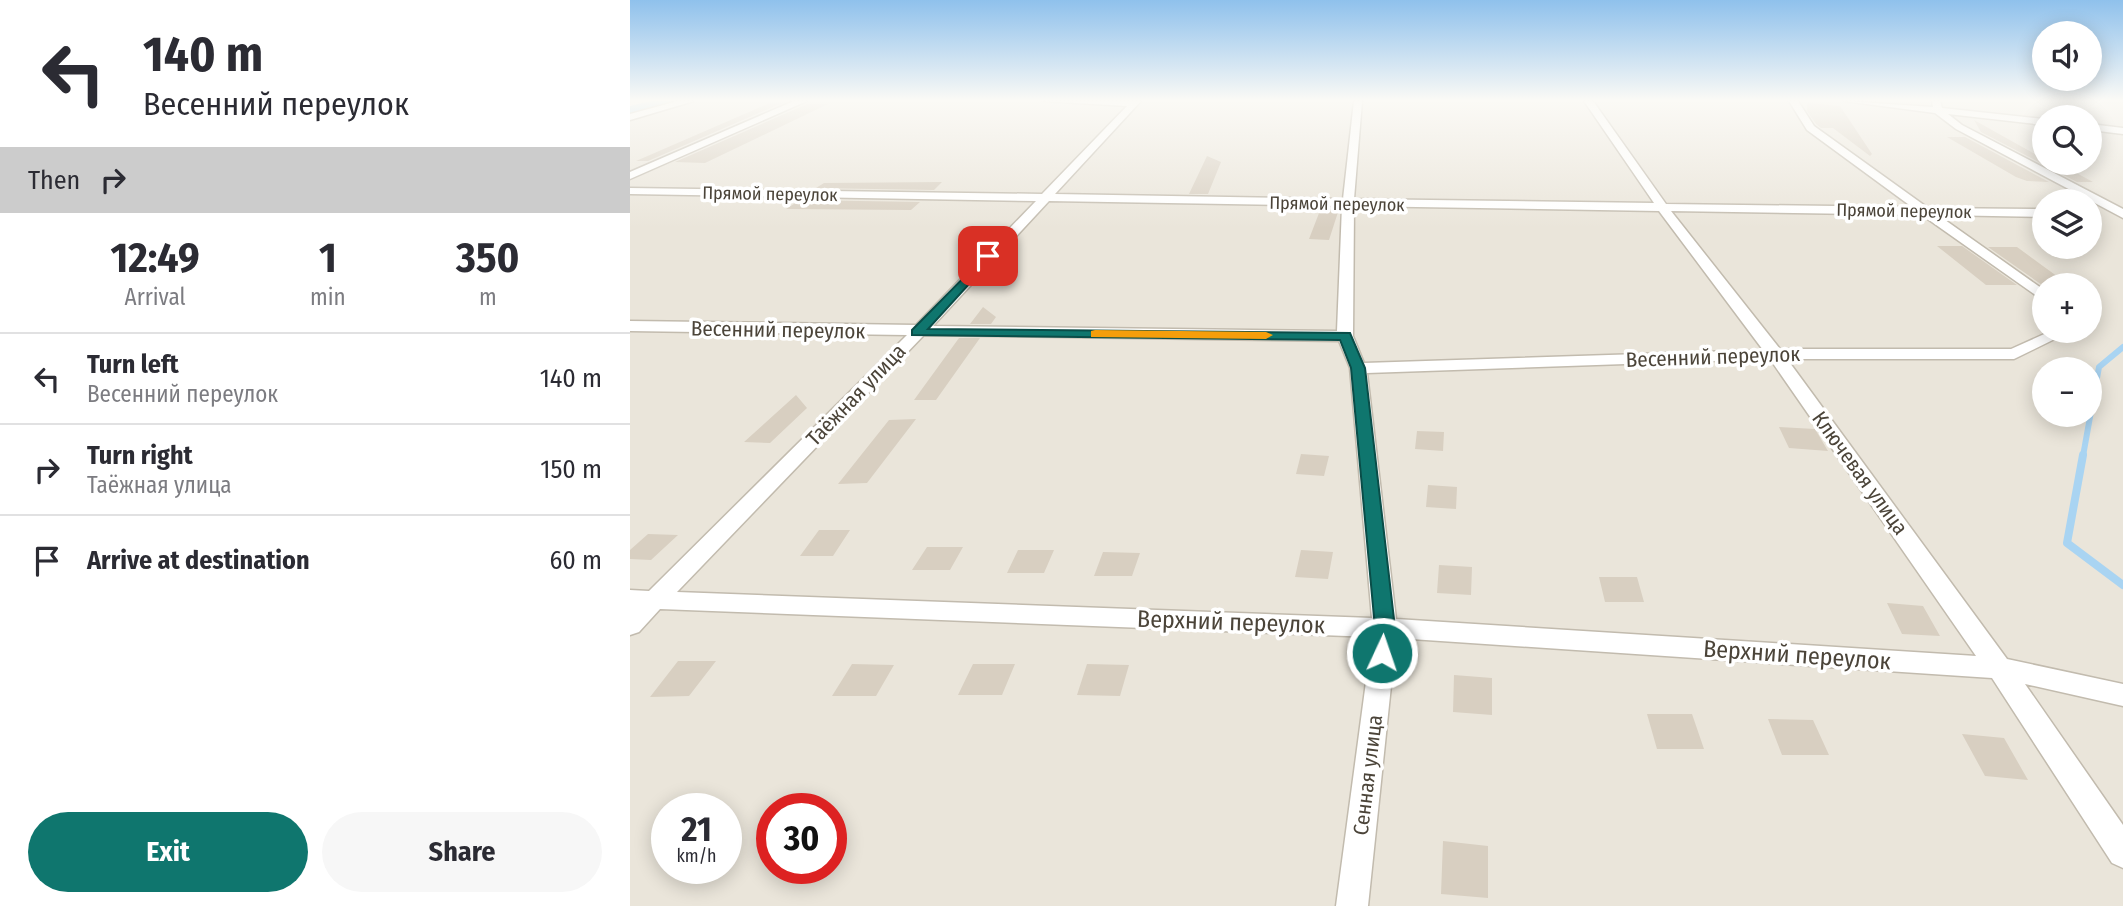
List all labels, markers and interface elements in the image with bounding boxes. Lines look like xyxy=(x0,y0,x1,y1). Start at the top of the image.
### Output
map controls xyxy=(2032,21,2102,427)
button: sound xyxy=(2032,21,2102,91)
text: 140 m xyxy=(143,25,263,84)
icon: left xyxy=(28,28,119,119)
text: Весенний переулок xyxy=(143,85,409,123)
button: search xyxy=(2032,105,2102,175)
icon: right xyxy=(94,161,132,199)
text: Then xyxy=(28,165,80,196)
street label: Прямой переулок xyxy=(702,182,838,206)
button: layers xyxy=(2032,189,2102,259)
street label: Прямой переулок xyxy=(1269,192,1405,216)
street label: Прямой переулок xyxy=(1836,199,1972,223)
pin xyxy=(958,226,1018,286)
text: 12:49 xyxy=(110,233,200,283)
text: 1 xyxy=(319,233,337,283)
text: 350 xyxy=(456,233,520,283)
icon: arrive xyxy=(969,237,1007,275)
button: + xyxy=(2032,273,2102,343)
text: Arrival xyxy=(125,283,186,311)
text: min xyxy=(310,283,346,311)
text: m xyxy=(479,283,497,311)
street label: Весенний переулок xyxy=(691,315,866,345)
street label: Таёжная улица xyxy=(801,338,911,452)
street label: Весенний переулок xyxy=(1625,341,1801,373)
text: Turn left xyxy=(87,349,179,380)
button: − xyxy=(2032,357,2102,427)
icon: left xyxy=(28,360,66,398)
text: 140 m xyxy=(540,363,602,394)
text: Весенний переулок xyxy=(87,380,278,408)
street label: Ключевая улица xyxy=(1807,406,1913,540)
text: Turn right xyxy=(87,440,193,471)
icon: right xyxy=(28,451,66,489)
text: 150 m xyxy=(540,454,602,485)
text: Таёжная улица xyxy=(87,471,232,499)
icon: arrive xyxy=(28,542,66,580)
text: Arrive at destination xyxy=(87,545,310,576)
text: 60 m xyxy=(549,545,602,576)
street label: Верхний переулок xyxy=(1137,605,1326,639)
position arrow xyxy=(1345,616,1419,690)
street label: Верхний переулок xyxy=(1702,634,1892,676)
street label: Сенная улица xyxy=(1348,713,1388,837)
speed limit sign: 30 xyxy=(756,793,847,884)
text: 21 xyxy=(681,808,712,850)
button: Exit xyxy=(28,812,308,892)
button: Share xyxy=(322,812,602,892)
text: km/h xyxy=(676,845,717,867)

